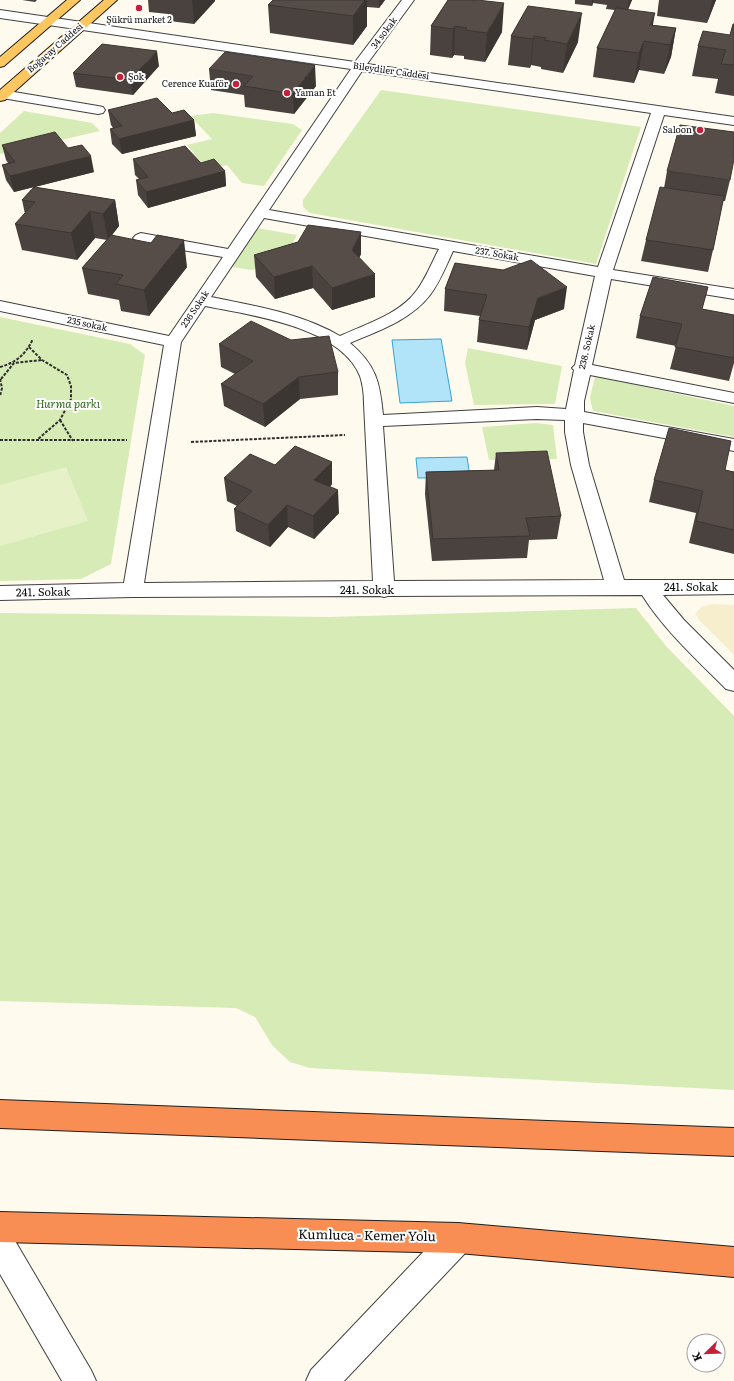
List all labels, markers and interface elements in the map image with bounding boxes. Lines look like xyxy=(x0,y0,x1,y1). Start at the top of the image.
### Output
marker: Şükrü market 2 xyxy=(134,3,144,13)
place label: Şükrü market 2 xyxy=(106,12,172,26)
street label: 34 sokak xyxy=(367,13,400,51)
street label: Boğaçay Caddesi xyxy=(23,19,85,76)
street label: Bileydiler Caddesi xyxy=(352,58,430,82)
place label: Şok xyxy=(128,69,145,83)
marker: Şok xyxy=(115,72,125,82)
place label: Cerence Kuaför xyxy=(162,76,229,90)
marker: Cerence Kuaför xyxy=(231,79,241,89)
place label: Yaman Et xyxy=(295,85,336,99)
marker: Yaman Et xyxy=(282,88,292,98)
place label: Saloon xyxy=(663,122,692,136)
marker: Saloon xyxy=(695,125,705,135)
street label: 237. Sokak xyxy=(474,242,521,264)
street label: 236 Sokak xyxy=(177,287,212,330)
street label: 235 sokak xyxy=(66,312,109,334)
street label: 238. Sokak xyxy=(574,323,598,371)
park label: Hurma parkı xyxy=(36,395,101,411)
street label: 241. Sokak xyxy=(664,578,718,594)
street label: 241. Sokak xyxy=(340,581,394,597)
street label: 241. Sokak xyxy=(16,583,70,599)
street label: Kumluca - Kemer Yolu xyxy=(298,1224,436,1245)
north arrow xyxy=(686,1333,726,1373)
text: K xyxy=(687,1350,705,1364)

